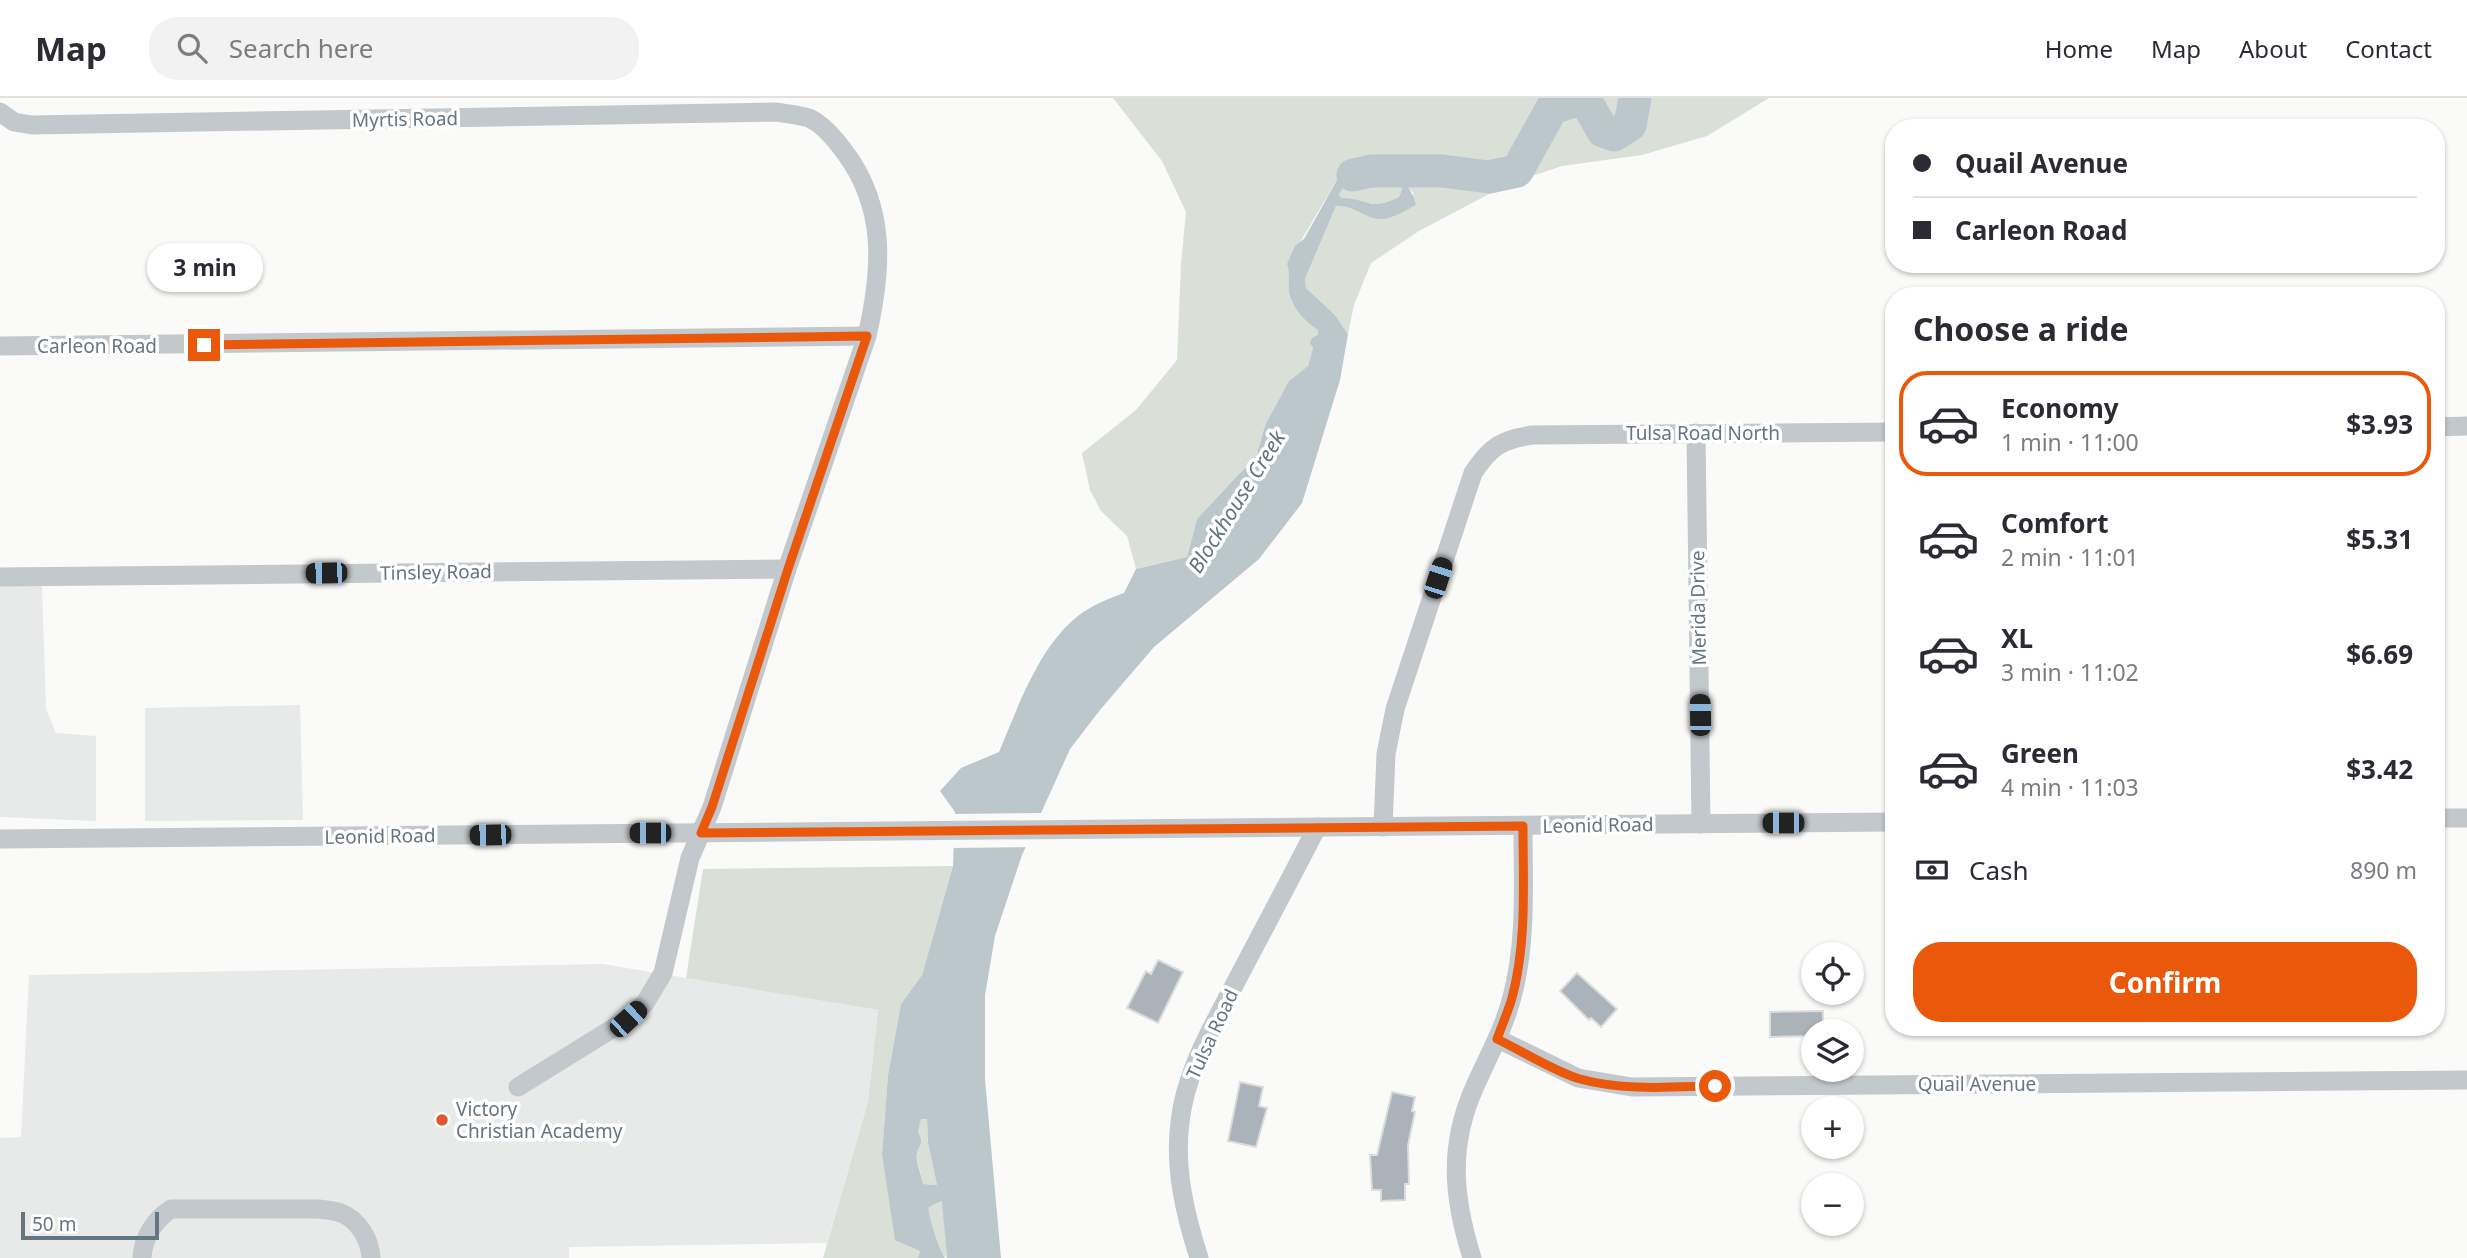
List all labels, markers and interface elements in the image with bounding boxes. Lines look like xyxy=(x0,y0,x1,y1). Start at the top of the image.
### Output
search box xyxy=(149,17,639,80)
text: Map xyxy=(35,26,107,71)
icon: search xyxy=(173,29,211,67)
text: Search here xyxy=(229,30,373,66)
text: Home xyxy=(2045,32,2113,65)
text: Map xyxy=(2151,32,2201,65)
text: About xyxy=(2239,32,2307,65)
text: Contact xyxy=(2345,32,2432,65)
street label: Myrtis Road xyxy=(352,105,458,133)
text: Quail Avenue xyxy=(1955,145,2128,181)
text: Carleon Road xyxy=(1955,212,2127,248)
callout: 3 min xyxy=(146,244,262,292)
text: 3 min xyxy=(173,251,237,283)
text: Choose a ride xyxy=(1913,307,2129,350)
route end xyxy=(188,329,220,361)
street label: Carleon Road xyxy=(37,333,157,359)
text: Economy xyxy=(2001,390,2119,426)
icon: car xyxy=(1917,392,1980,455)
text: $3.93 xyxy=(2346,406,2413,442)
street label: Tulsa Road North xyxy=(1626,420,1780,446)
water label: Blockhouse Creek xyxy=(1181,424,1292,578)
text: 1 min · 11:00 xyxy=(2001,426,2139,458)
text: Comfort xyxy=(2001,505,2109,541)
icon: car xyxy=(1917,507,1980,570)
text: $5.31 xyxy=(2346,521,2413,557)
text: 2 min · 11:01 xyxy=(2001,541,2139,573)
street label: Merida Drive xyxy=(1684,550,1712,666)
car xyxy=(1422,555,1455,601)
street label: Tinsley Road xyxy=(380,558,492,586)
car xyxy=(305,562,348,584)
text: XL xyxy=(2001,620,2033,656)
icon: car xyxy=(1917,622,1980,685)
text: $6.69 xyxy=(2346,636,2413,672)
text: 3 min · 11:02 xyxy=(2001,656,2139,688)
car xyxy=(1690,694,1711,736)
text: Green xyxy=(2001,735,2079,771)
icon: car xyxy=(1917,737,1980,800)
text: $3.42 xyxy=(2346,751,2413,787)
text: 4 min · 11:03 xyxy=(2001,771,2139,803)
street label: Leonid Road xyxy=(1542,811,1654,839)
car xyxy=(1763,813,1805,834)
street label: Leonid Road xyxy=(324,822,436,850)
car xyxy=(630,823,672,844)
car xyxy=(469,824,512,846)
icon: cash xyxy=(1913,851,1951,889)
text: Cash xyxy=(1969,852,2029,888)
text: 890 m xyxy=(2350,854,2417,886)
map controls xyxy=(1801,942,1864,1236)
button: locate xyxy=(1801,942,1864,1005)
button: Confirm xyxy=(1913,942,2417,1022)
street label: Tulsa Road xyxy=(1180,985,1244,1083)
car xyxy=(606,997,651,1041)
button: layers xyxy=(1801,1019,1864,1082)
route start xyxy=(1699,1070,1731,1102)
street label: Quail Avenue xyxy=(1918,1071,2036,1097)
place label: Victory Christian Academy xyxy=(456,1096,623,1144)
button: + xyxy=(1801,1096,1864,1159)
marker: Victory Christian Academy xyxy=(434,1112,450,1128)
button: − xyxy=(1801,1173,1864,1236)
scale bar xyxy=(21,1209,159,1241)
text: 50 m xyxy=(32,1211,76,1237)

